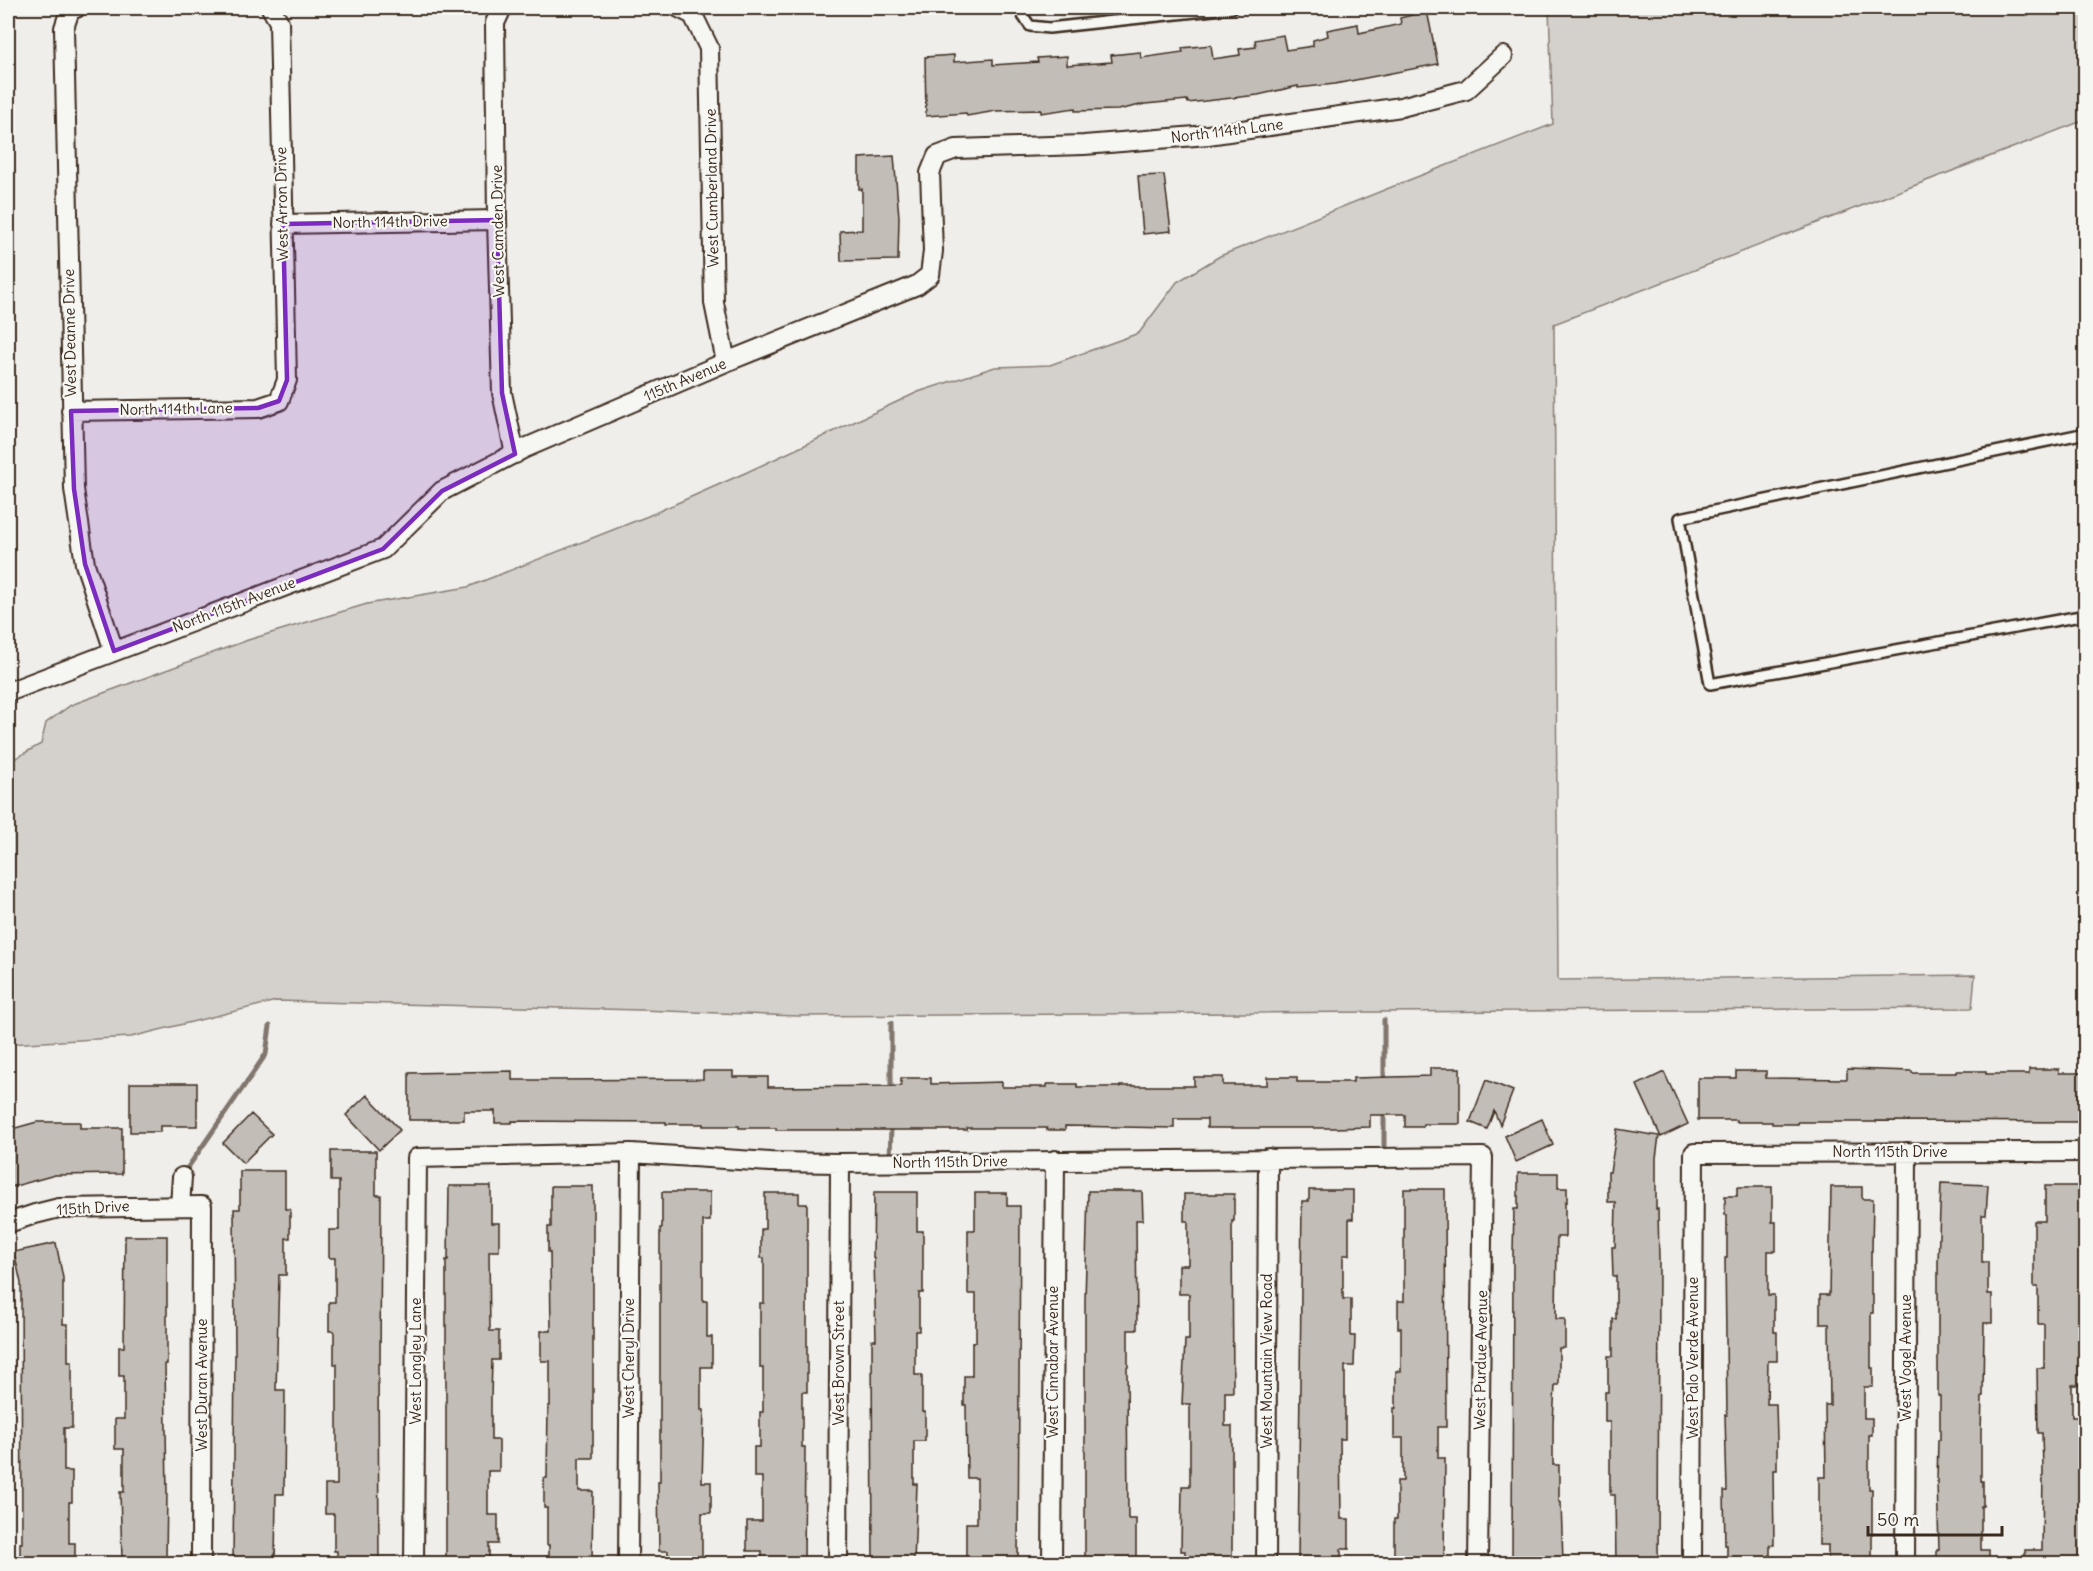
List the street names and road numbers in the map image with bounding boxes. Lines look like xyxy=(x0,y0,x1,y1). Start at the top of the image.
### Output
street label: West Cumberland Drive xyxy=(701,108,722,268)
street label: North 114th Lane xyxy=(1170,114,1284,147)
street label: West Arron Drive xyxy=(271,147,292,261)
street label: West Camden Drive xyxy=(487,165,508,297)
street label: North 114th Drive xyxy=(332,211,448,232)
street label: West Deanne Drive xyxy=(59,269,80,397)
street label: 115th Avenue xyxy=(641,354,729,405)
street label: North 114th Lane xyxy=(119,398,233,419)
street label: North 115th Avenue xyxy=(170,572,298,637)
street label: North 115th Drive xyxy=(1832,1142,1948,1161)
street label: North 115th Drive xyxy=(892,1151,1008,1172)
street label: 115th Drive xyxy=(56,1196,130,1219)
street label: West Mountain View Road xyxy=(1257,1273,1276,1449)
street label: West Palo Verde Avenue xyxy=(1683,1277,1702,1439)
street label: West Cinnabar Avenue xyxy=(1043,1286,1062,1438)
street label: West Purdue Avenue xyxy=(1470,1290,1491,1430)
street label: West Vogel Avenue xyxy=(1896,1294,1915,1422)
street label: West Longley Lane xyxy=(406,1297,425,1425)
street label: West Cheryl Drive xyxy=(619,1298,638,1418)
street label: West Brown Street xyxy=(829,1301,848,1425)
street label: West Duran Avenue xyxy=(192,1318,211,1452)

